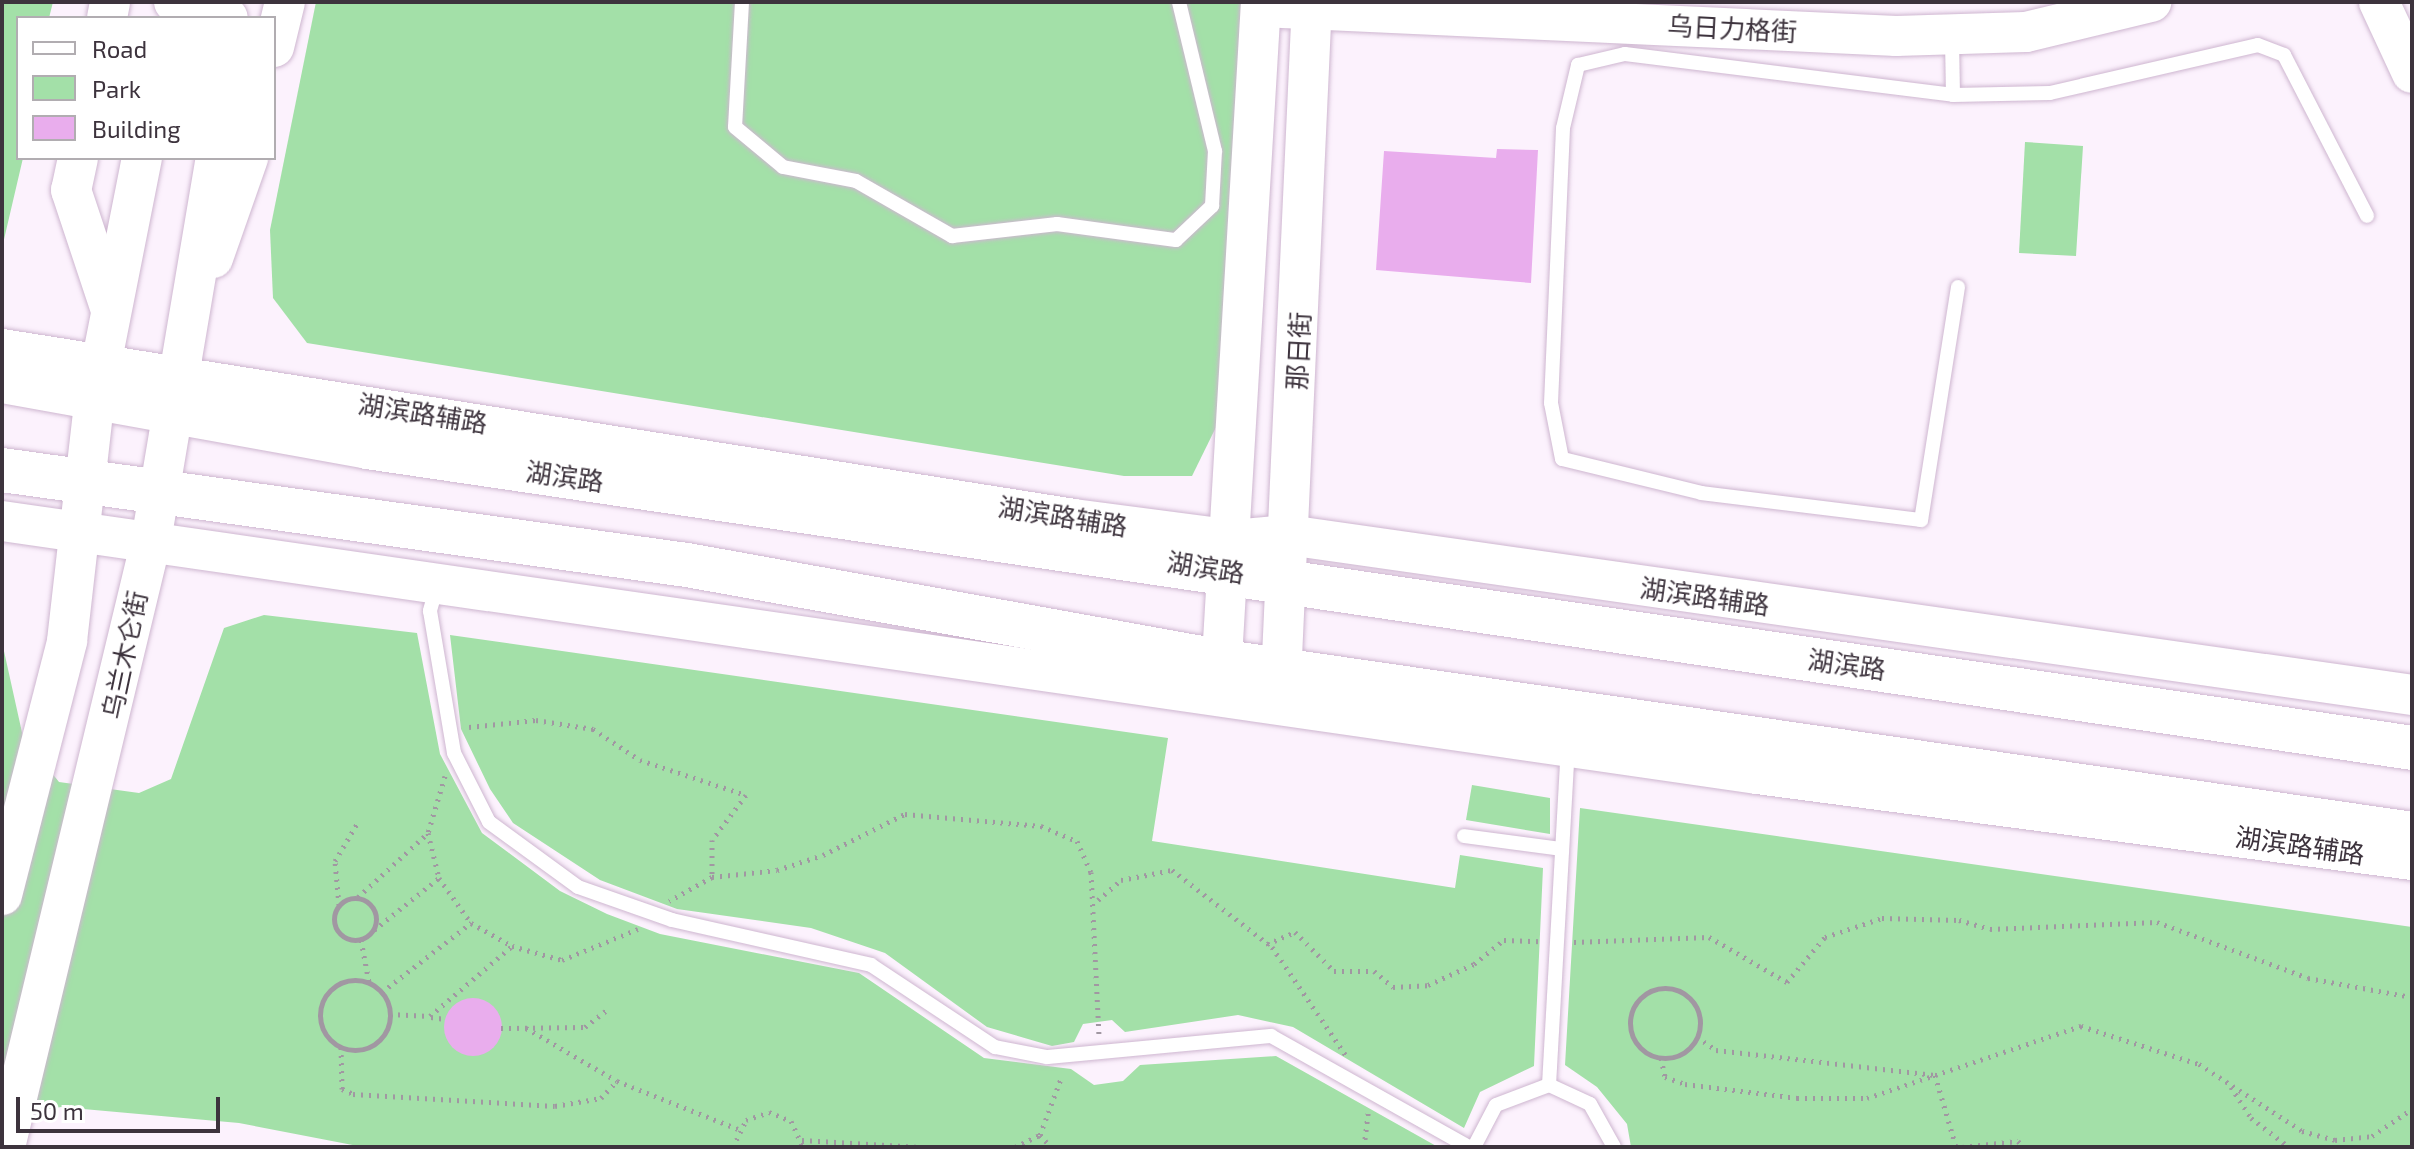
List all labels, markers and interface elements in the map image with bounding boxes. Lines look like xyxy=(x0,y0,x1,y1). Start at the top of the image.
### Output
street label: 乌日力格街 xyxy=(1666,9,1798,47)
legend xyxy=(16,16,276,160)
text: Road xyxy=(92,34,147,63)
text: Park xyxy=(92,74,141,103)
text: Building xyxy=(92,114,181,143)
street label: 那日街 xyxy=(1280,311,1316,391)
street label: 湖滨路辅路 xyxy=(356,387,490,439)
street label: 湖滨路 xyxy=(524,455,606,497)
street label: 湖滨路辅路 xyxy=(996,490,1130,542)
street label: 湖滨路 xyxy=(1165,545,1247,589)
street label: 湖滨路辅路 xyxy=(1638,572,1772,620)
street label: 乌兰木仑街 xyxy=(95,588,153,722)
street label: 湖滨路 xyxy=(1806,643,1888,685)
street label: 湖滨路辅路 xyxy=(2233,821,2367,869)
scale bar xyxy=(20,1081,224,1131)
text: 50 m xyxy=(30,1096,84,1125)

